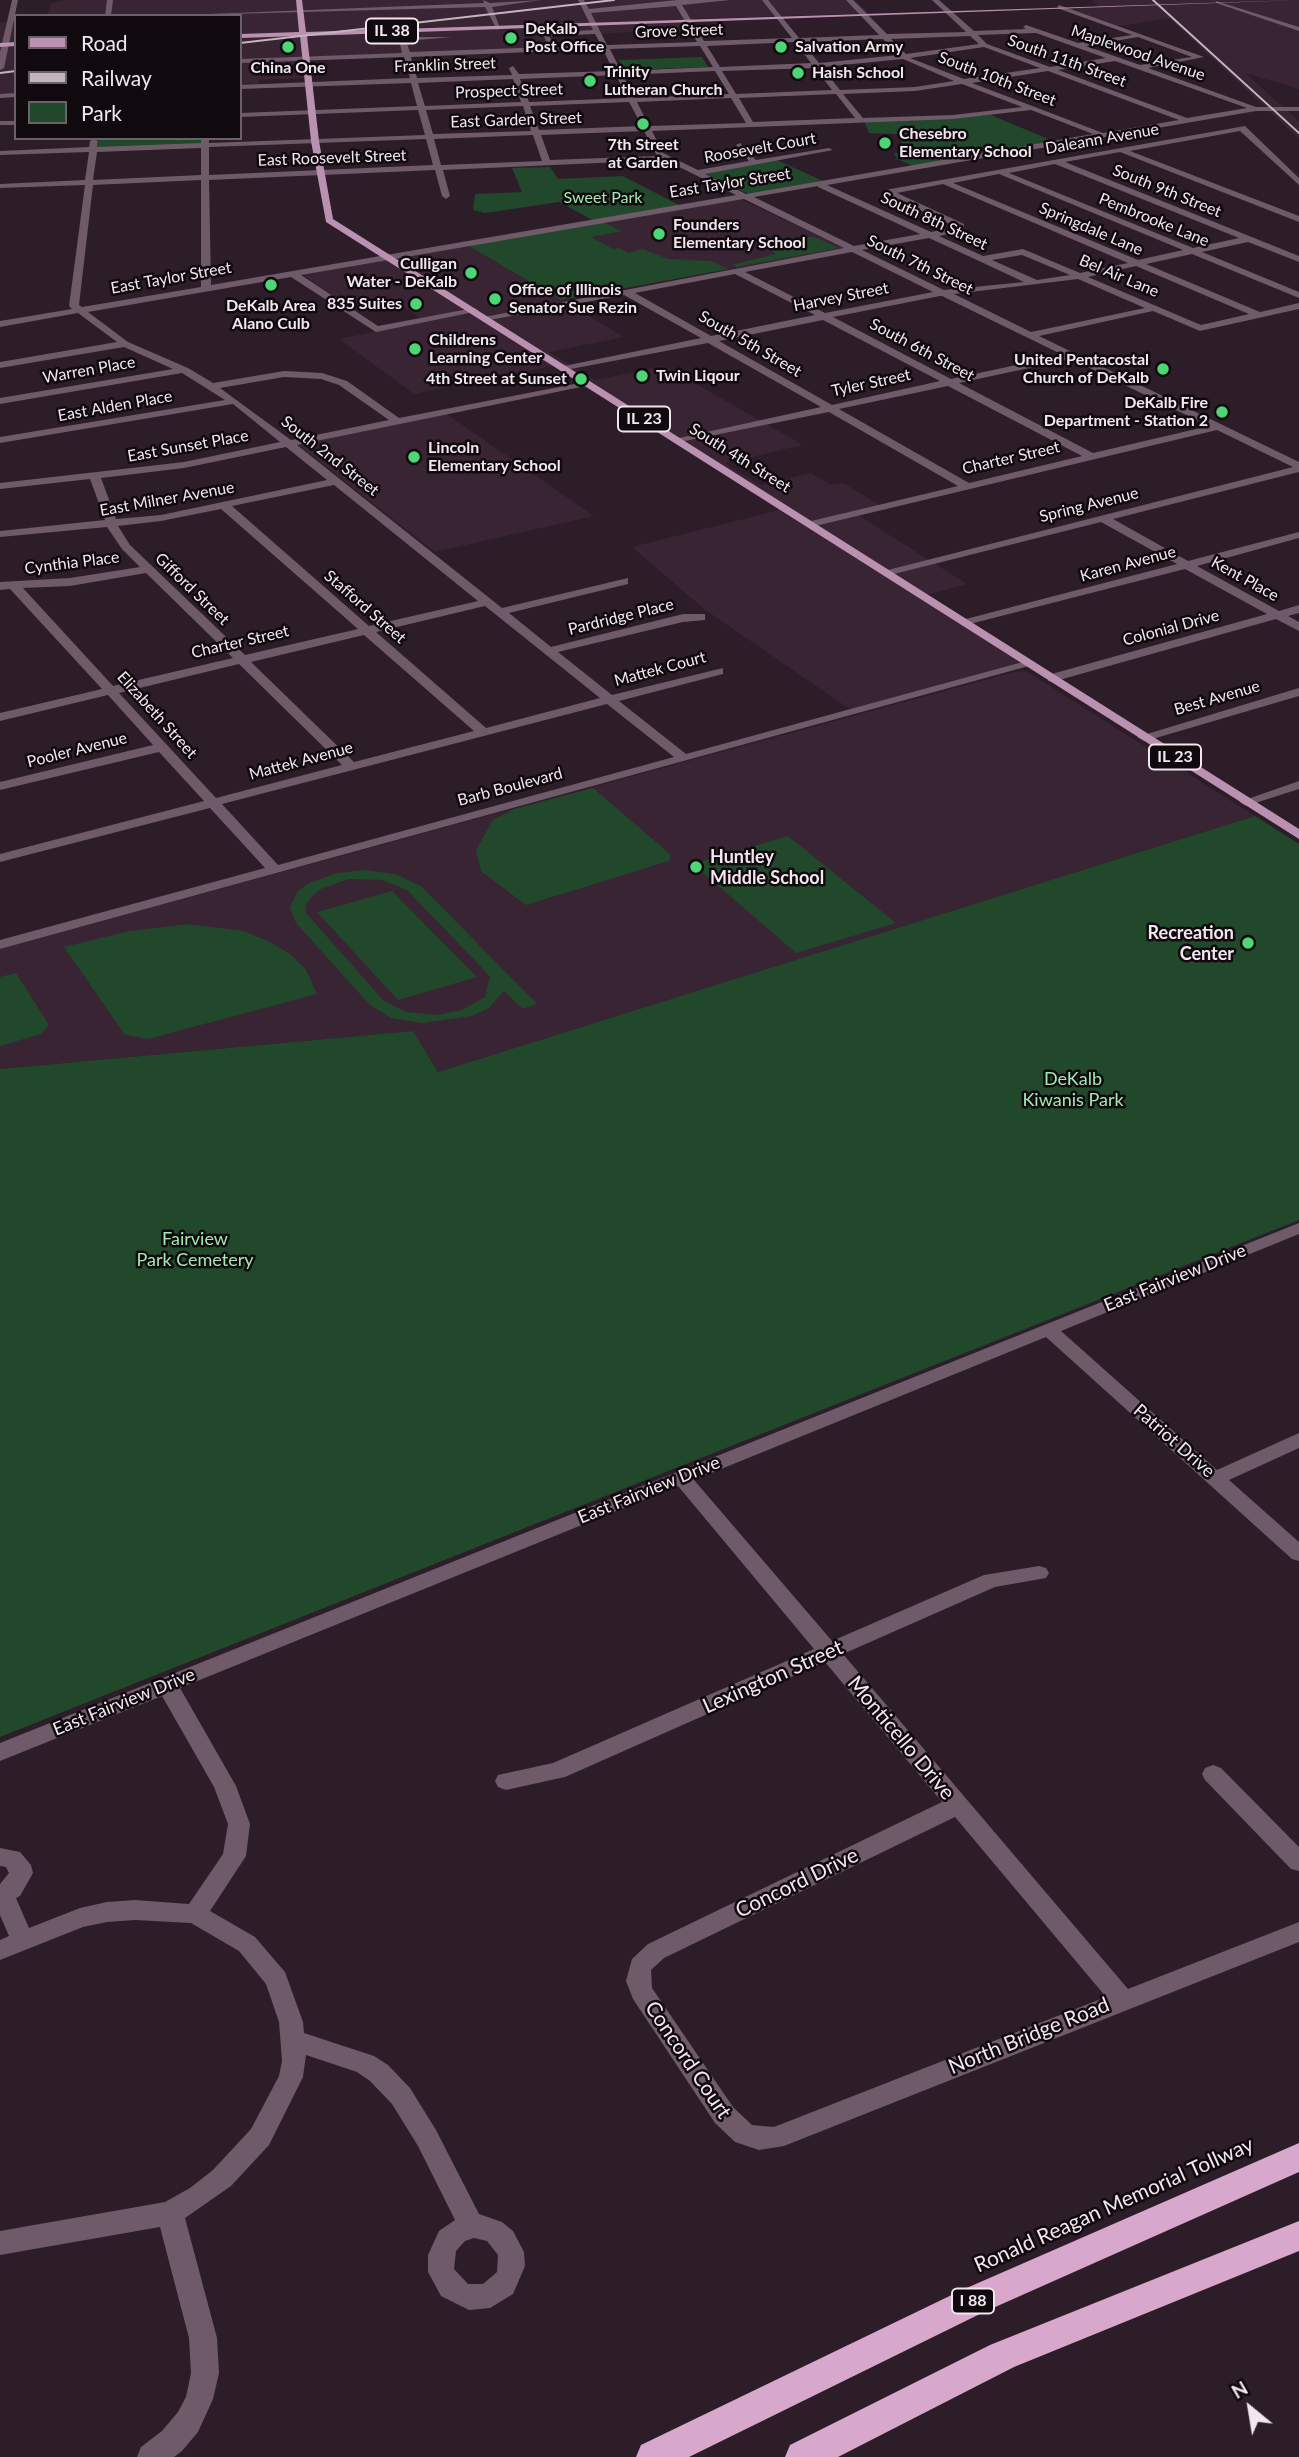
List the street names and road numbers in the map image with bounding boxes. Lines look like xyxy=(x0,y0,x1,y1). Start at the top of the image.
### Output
road number: IL 38 xyxy=(366,19,418,44)
street label: Grove Street xyxy=(634,20,724,42)
street label: Maplewood Avenue xyxy=(1069,21,1207,85)
street label: South 11th Street xyxy=(1005,31,1129,91)
street label: South 10th Street xyxy=(935,48,1059,110)
street label: Franklin Street xyxy=(394,54,496,76)
street label: Prospect Street xyxy=(455,80,563,102)
street label: East Garden Street xyxy=(450,108,582,132)
street label: Daleann Avenue xyxy=(1044,120,1160,158)
street label: Roosevelt Court xyxy=(703,129,817,167)
street label: East Roosevelt Street xyxy=(257,146,407,170)
street label: South 9th Street xyxy=(1110,160,1224,222)
street label: East Taylor Street xyxy=(668,164,792,202)
street label: South 8th Street xyxy=(878,188,990,254)
street label: Pembrooke Lane xyxy=(1096,189,1212,251)
street label: Springdale Lane xyxy=(1036,198,1146,260)
street label: South 7th Street xyxy=(864,231,976,299)
street label: Bel Air Lane xyxy=(1076,251,1162,301)
street label: East Taylor Street xyxy=(109,258,233,298)
street label: Harvey Street xyxy=(792,278,890,316)
street label: South 5th Street xyxy=(695,307,805,381)
street label: South 6th Street xyxy=(866,314,978,386)
street label: Warren Place xyxy=(41,352,137,388)
street label: Tyler Street xyxy=(830,365,912,401)
street label: East Alden Place xyxy=(56,386,174,426)
road number: IL 23 xyxy=(618,406,670,432)
street label: South 2nd Street xyxy=(277,412,383,500)
street label: South 4th Street xyxy=(686,419,794,497)
street label: East Sunset Place xyxy=(126,426,250,466)
street label: Charter Street xyxy=(960,437,1062,479)
street label: East Milner Avenue xyxy=(98,478,236,520)
street label: Spring Avenue xyxy=(1037,483,1141,527)
street label: Karen Avenue xyxy=(1078,542,1178,586)
street label: Cynthia Place xyxy=(24,548,120,578)
street label: Gifford Street xyxy=(151,549,233,629)
street label: Kent Place xyxy=(1208,553,1282,605)
street label: Stafford Street xyxy=(320,566,410,648)
street label: Pardridge Place xyxy=(566,595,676,639)
street label: Colonial Drive xyxy=(1121,606,1221,650)
street label: Charter Street xyxy=(189,621,291,663)
street label: Mattek Court xyxy=(612,648,708,690)
street label: Elizabeth Street xyxy=(113,668,201,762)
street label: Best Avenue xyxy=(1172,677,1262,719)
street label: Pooler Avenue xyxy=(25,728,129,772)
street label: Mattek Avenue xyxy=(247,738,355,784)
road number: IL 23 xyxy=(1149,744,1201,770)
street label: Barb Boulevard xyxy=(455,764,565,810)
street label: East Fairview Drive xyxy=(1101,1240,1249,1316)
street label: Patriot Drive xyxy=(1129,1400,1219,1482)
street label: East Fairview Drive xyxy=(575,1452,723,1528)
street label: Lexington Street xyxy=(699,1635,847,1719)
street label: East Fairview Drive xyxy=(50,1664,198,1740)
street label: Monticello Drive xyxy=(842,1671,960,1805)
street label: Concord Drive xyxy=(731,1842,863,1924)
street label: North Bridge Road xyxy=(945,1992,1113,2080)
street label: Concord Court xyxy=(639,1997,737,2123)
street label: Ronald Reagan Memorial Tollway xyxy=(970,2132,1258,2278)
road number: I 88 xyxy=(952,2288,994,2314)

